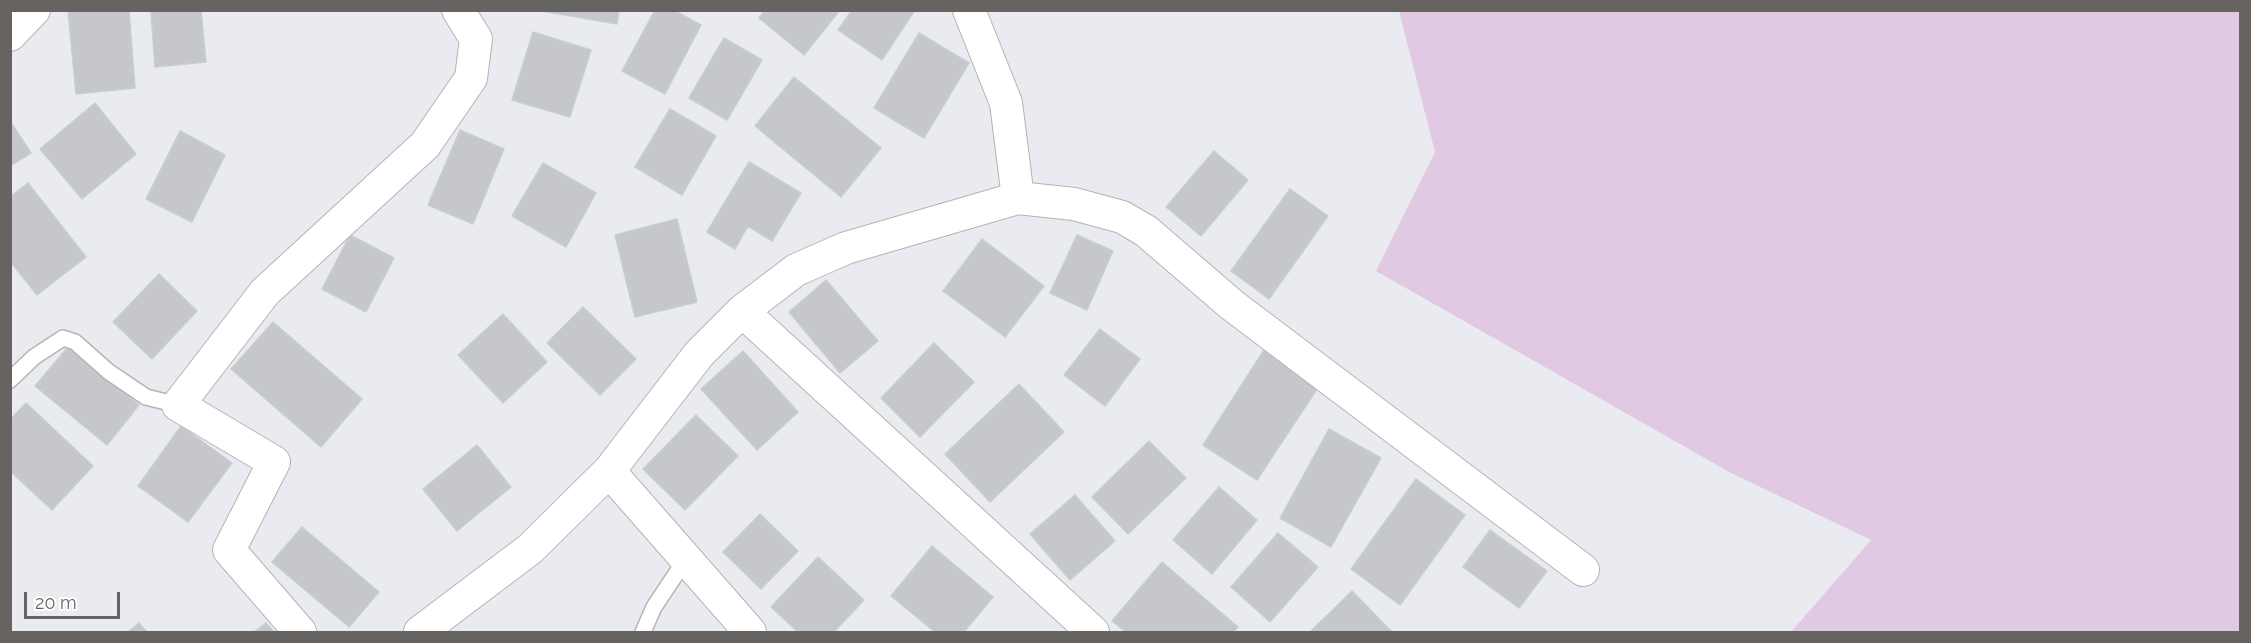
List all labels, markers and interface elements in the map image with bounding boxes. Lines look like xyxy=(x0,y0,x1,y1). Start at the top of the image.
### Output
scale bar xyxy=(27,580,123,618)
text: 20 m xyxy=(35,592,77,613)

